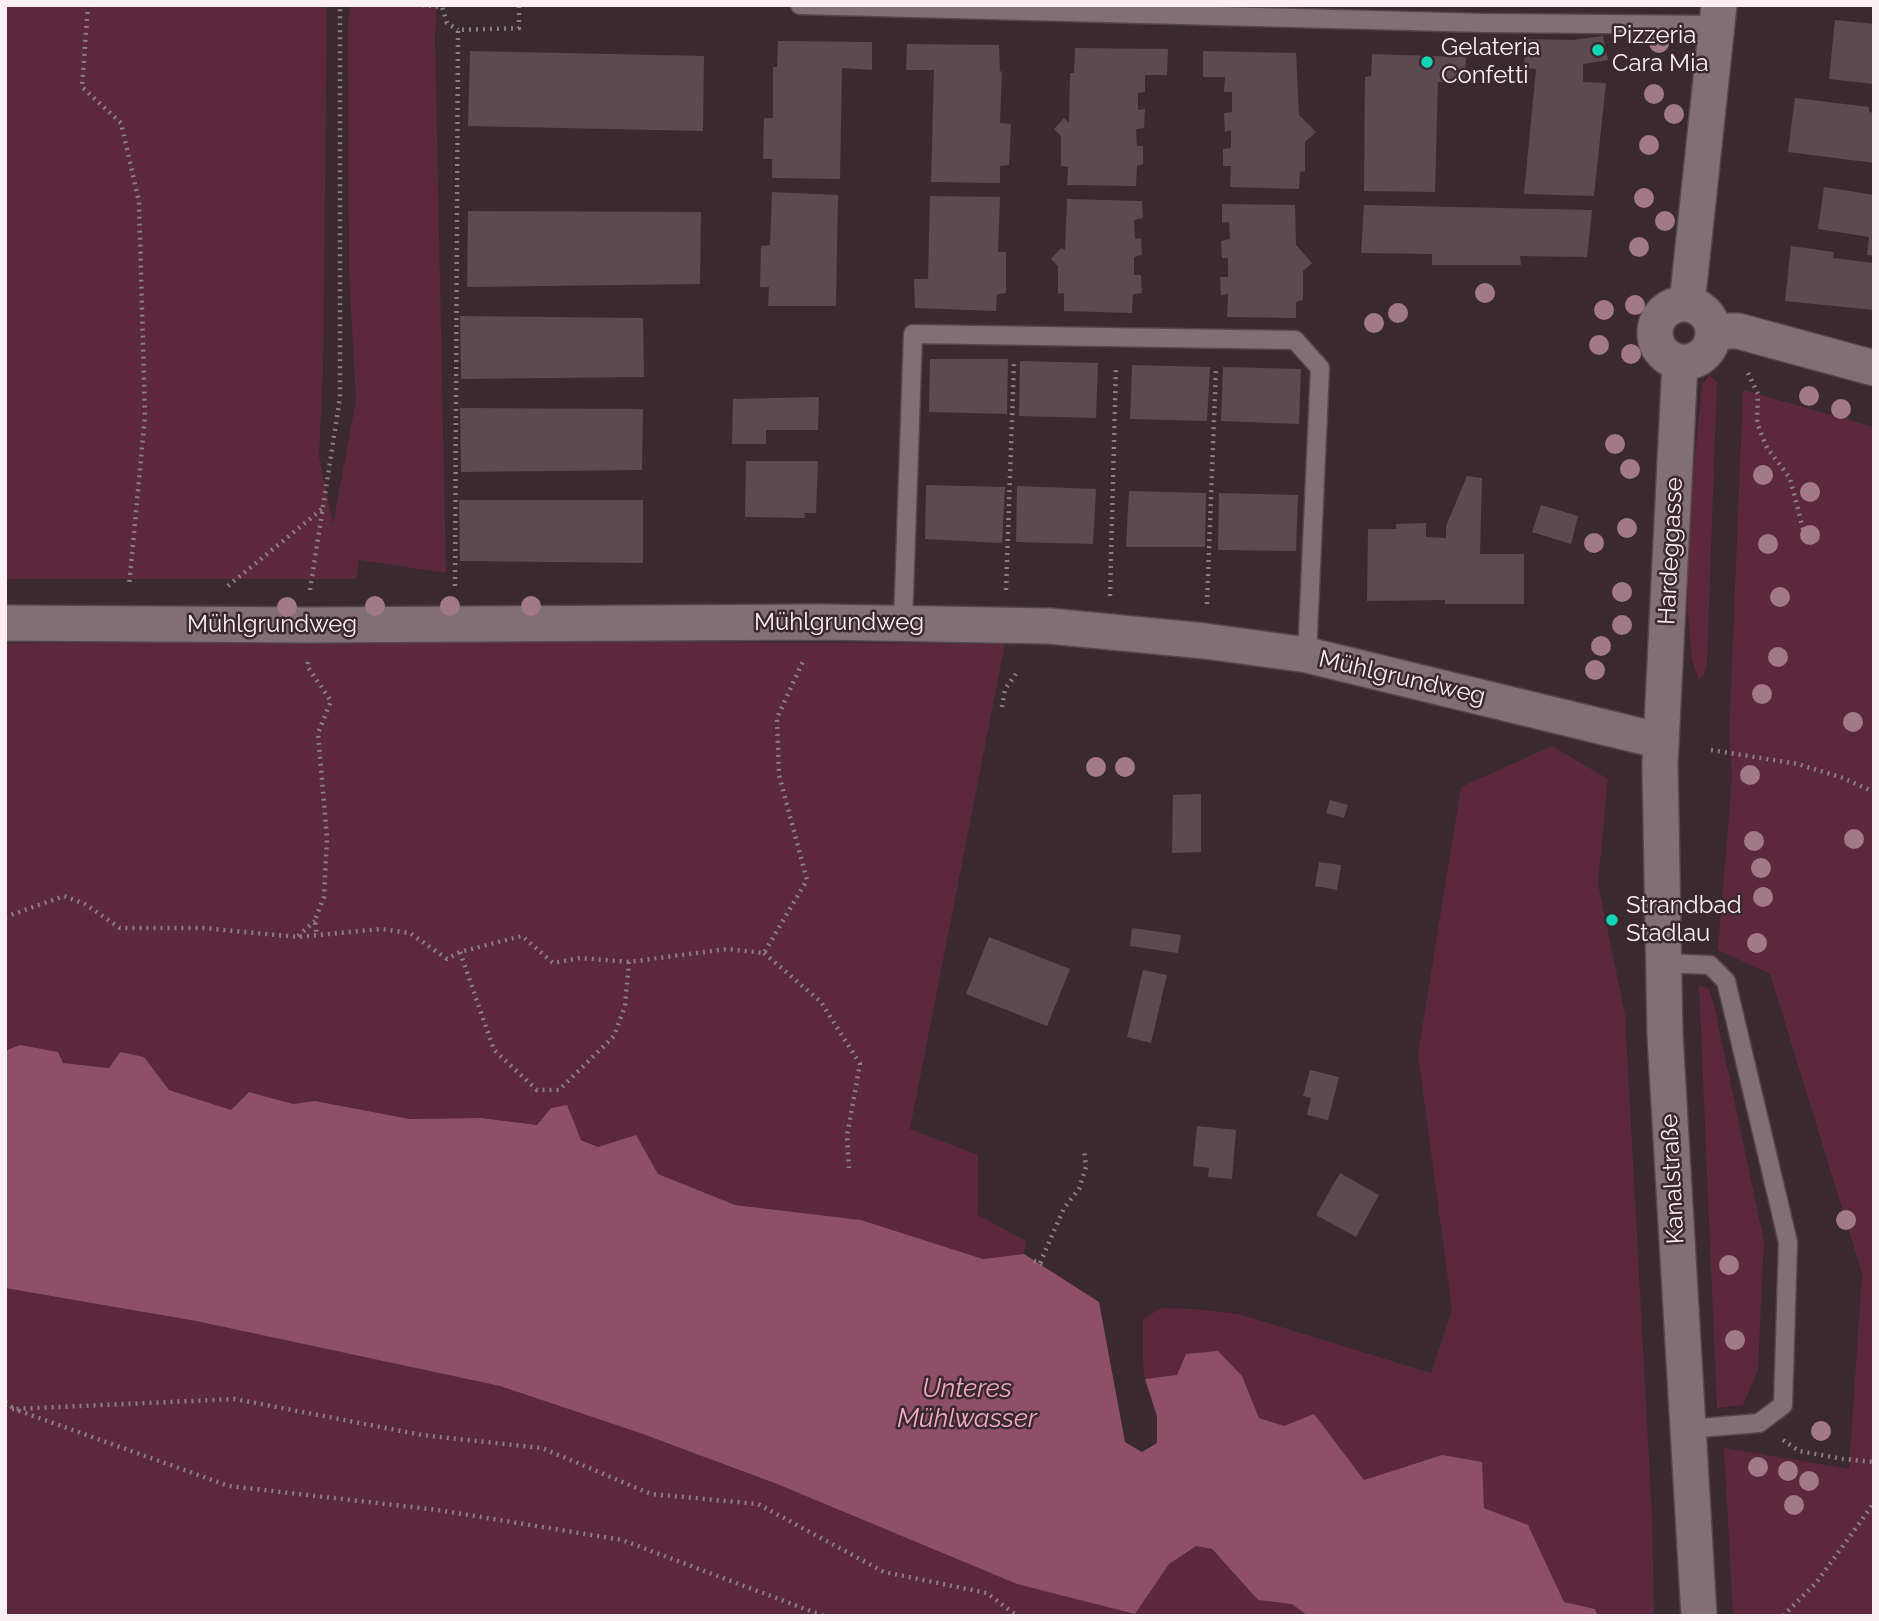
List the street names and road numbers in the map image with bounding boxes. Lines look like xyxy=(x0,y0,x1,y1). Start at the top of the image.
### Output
street label: Hardeggasse xyxy=(1653,476,1689,626)
street label: Mühlgrundweg xyxy=(754,609,924,637)
street label: Mühlgrundweg xyxy=(187,611,357,639)
street label: Mühlgrundweg xyxy=(1316,645,1488,711)
street label: Kanalstraße xyxy=(1655,1113,1691,1245)

